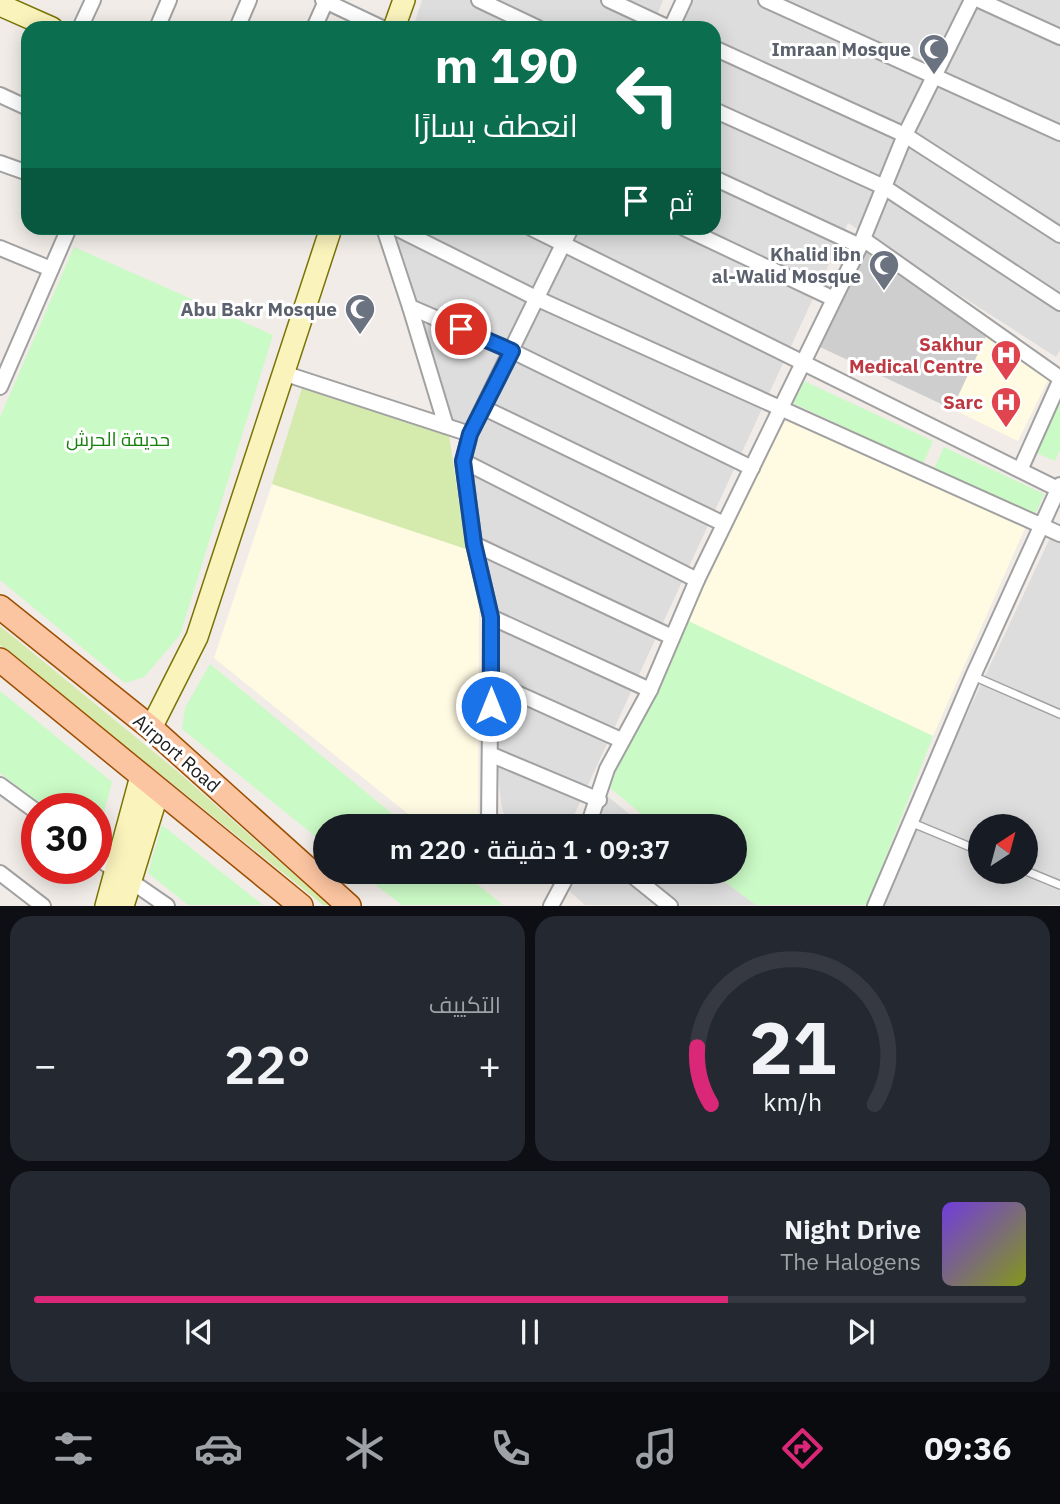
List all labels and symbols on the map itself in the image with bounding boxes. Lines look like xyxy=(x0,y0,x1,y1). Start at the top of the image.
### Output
mosque icon: Imraan Mosque xyxy=(917,32,951,76)
place label: Imraan Mosque xyxy=(772,37,911,61)
place label: Khalid ibn al-Walid Mosque xyxy=(712,242,861,288)
mosque icon: Khalid ibn al-Walid Mosque xyxy=(867,248,901,292)
mosque icon: Abu Bakr Mosque xyxy=(343,292,377,336)
place label: Abu Bakr Mosque xyxy=(181,297,337,321)
pin xyxy=(431,299,491,359)
place label: Sakhur Medical Centre xyxy=(849,332,983,378)
hospital icon: Sakhur Medical Centre xyxy=(989,338,1023,382)
hospital icon: Sarc xyxy=(989,385,1023,429)
place label: Sarc xyxy=(943,390,983,414)
park label: حديقة الحرش xyxy=(66,427,170,451)
position arrow xyxy=(454,669,528,743)
street label: Airport Road xyxy=(129,709,225,797)
speed limit sign: 30 xyxy=(21,793,112,884)
north arrow xyxy=(968,814,1038,884)

